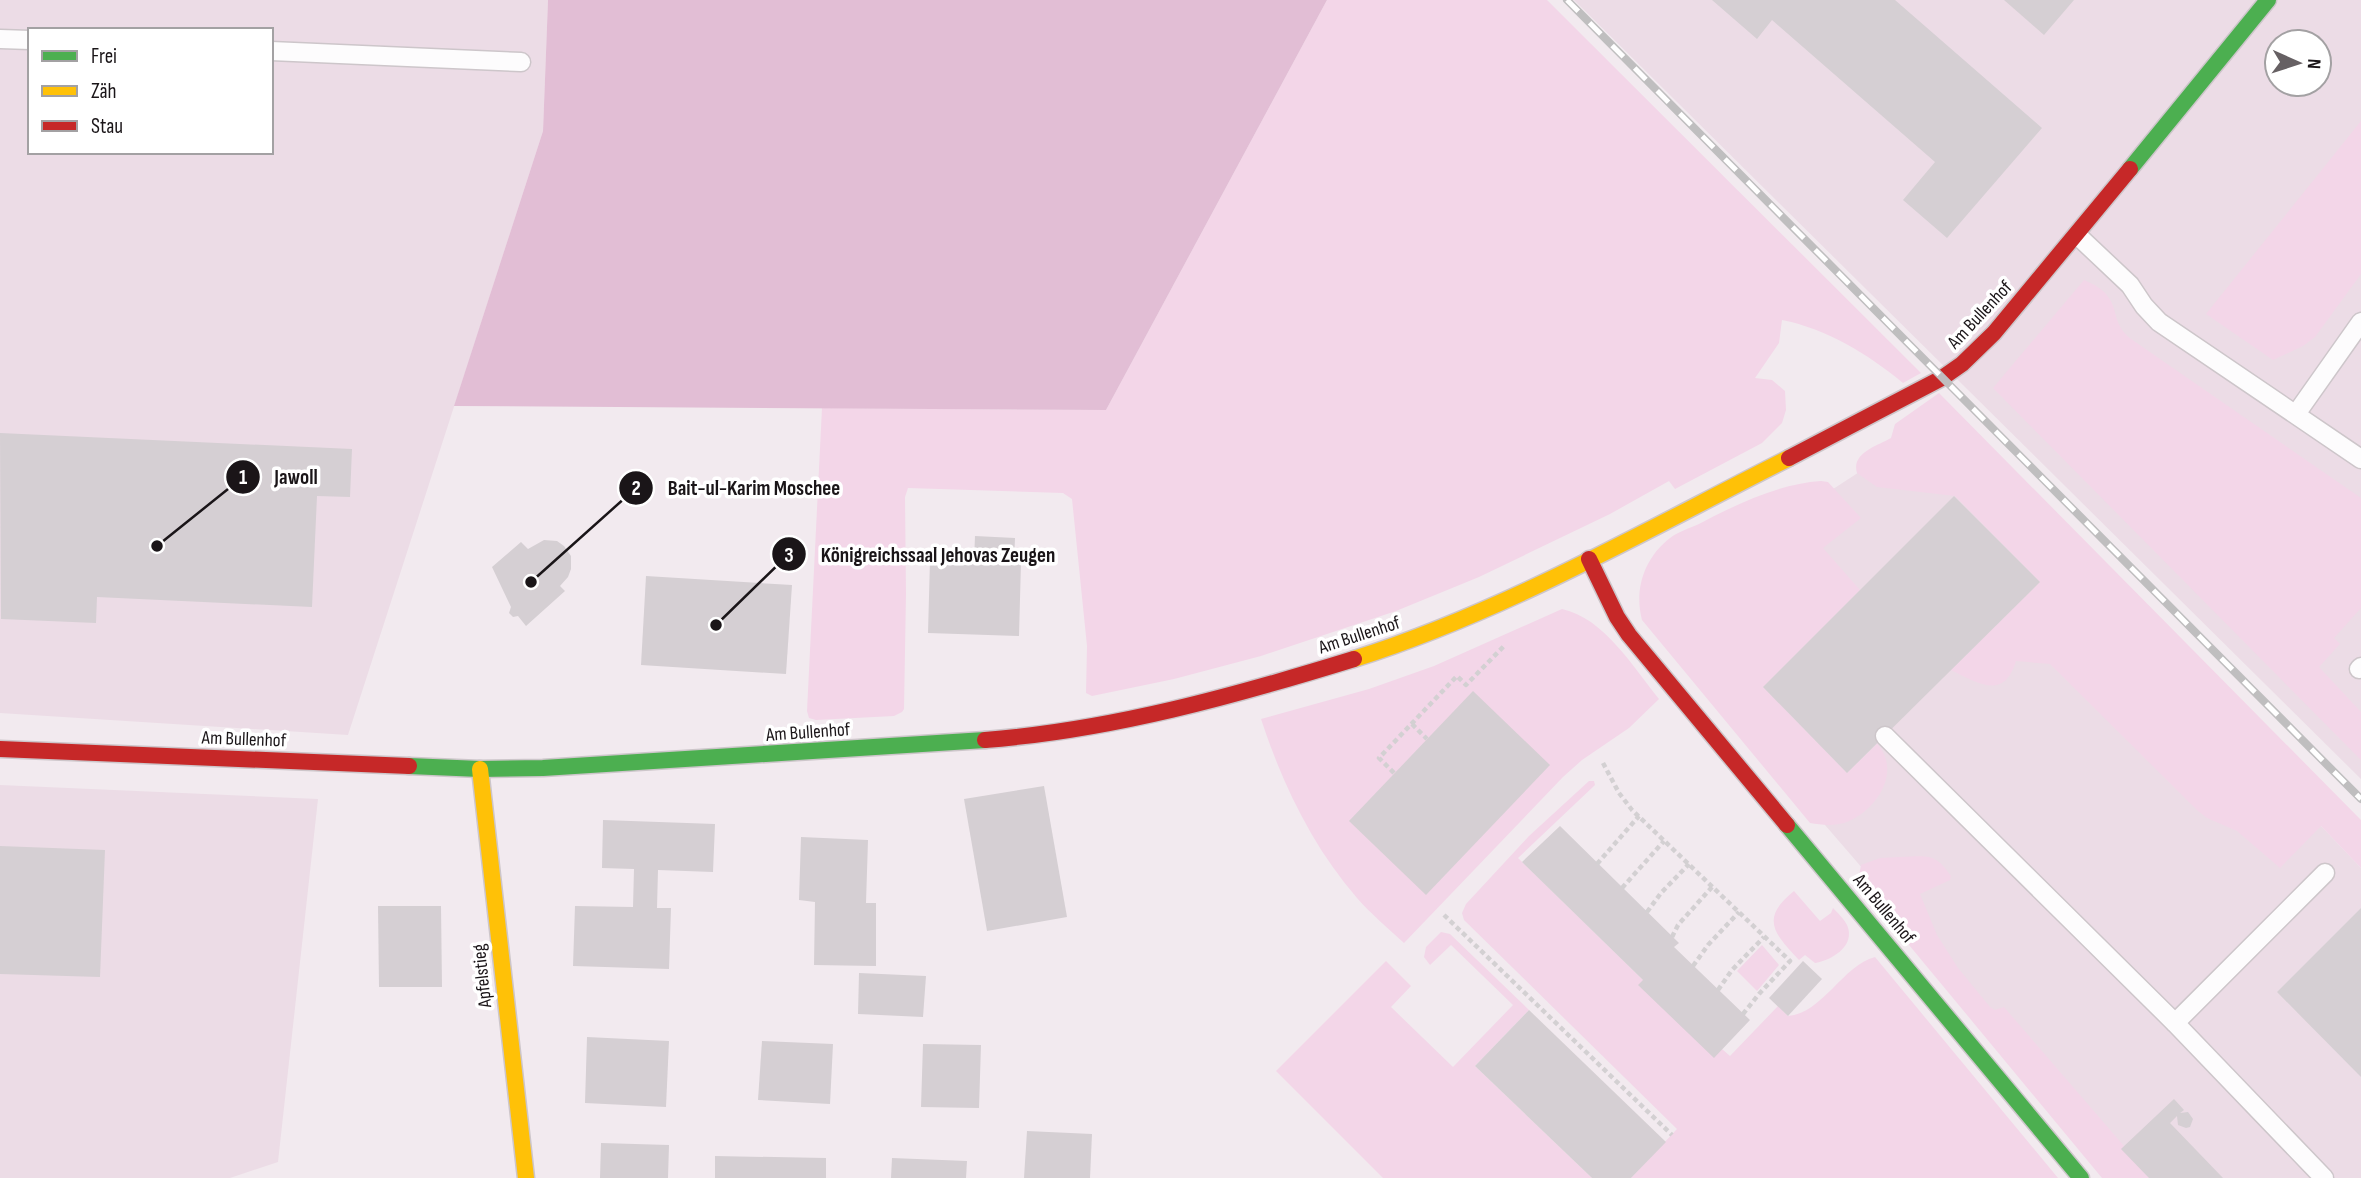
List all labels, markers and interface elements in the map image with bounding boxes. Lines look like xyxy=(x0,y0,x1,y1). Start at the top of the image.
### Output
legend xyxy=(28,28,273,154)
north arrow xyxy=(2263,28,2333,98)
text: Frei xyxy=(91,44,117,69)
text: N xyxy=(2302,58,2325,69)
text: Zäh xyxy=(91,79,117,104)
text: Stau xyxy=(91,114,123,139)
street label: Am Bullenhof xyxy=(1942,276,2018,354)
callout: Jawoll xyxy=(225,456,332,498)
text: 1 xyxy=(239,465,247,490)
text: Jawoll xyxy=(273,465,318,490)
callout: Bait-ul-Karim Moschee xyxy=(619,467,854,509)
text: 2 xyxy=(631,476,641,501)
text: Bait-ul-Karim Moschee xyxy=(668,476,840,501)
callout: Königreichssaal Jehovas Zeugen xyxy=(771,533,1069,575)
text: 3 xyxy=(784,543,794,568)
text: Königreichssaal Jehovas Zeugen xyxy=(821,543,1055,568)
street label: Am Bullenhof xyxy=(1315,611,1404,660)
street label: Am Bullenhof xyxy=(764,718,852,747)
street label: Am Bullenhof xyxy=(200,726,287,752)
street label: Am Bullenhof xyxy=(1847,868,1920,949)
street label: Apfelstieg xyxy=(468,942,497,1010)

